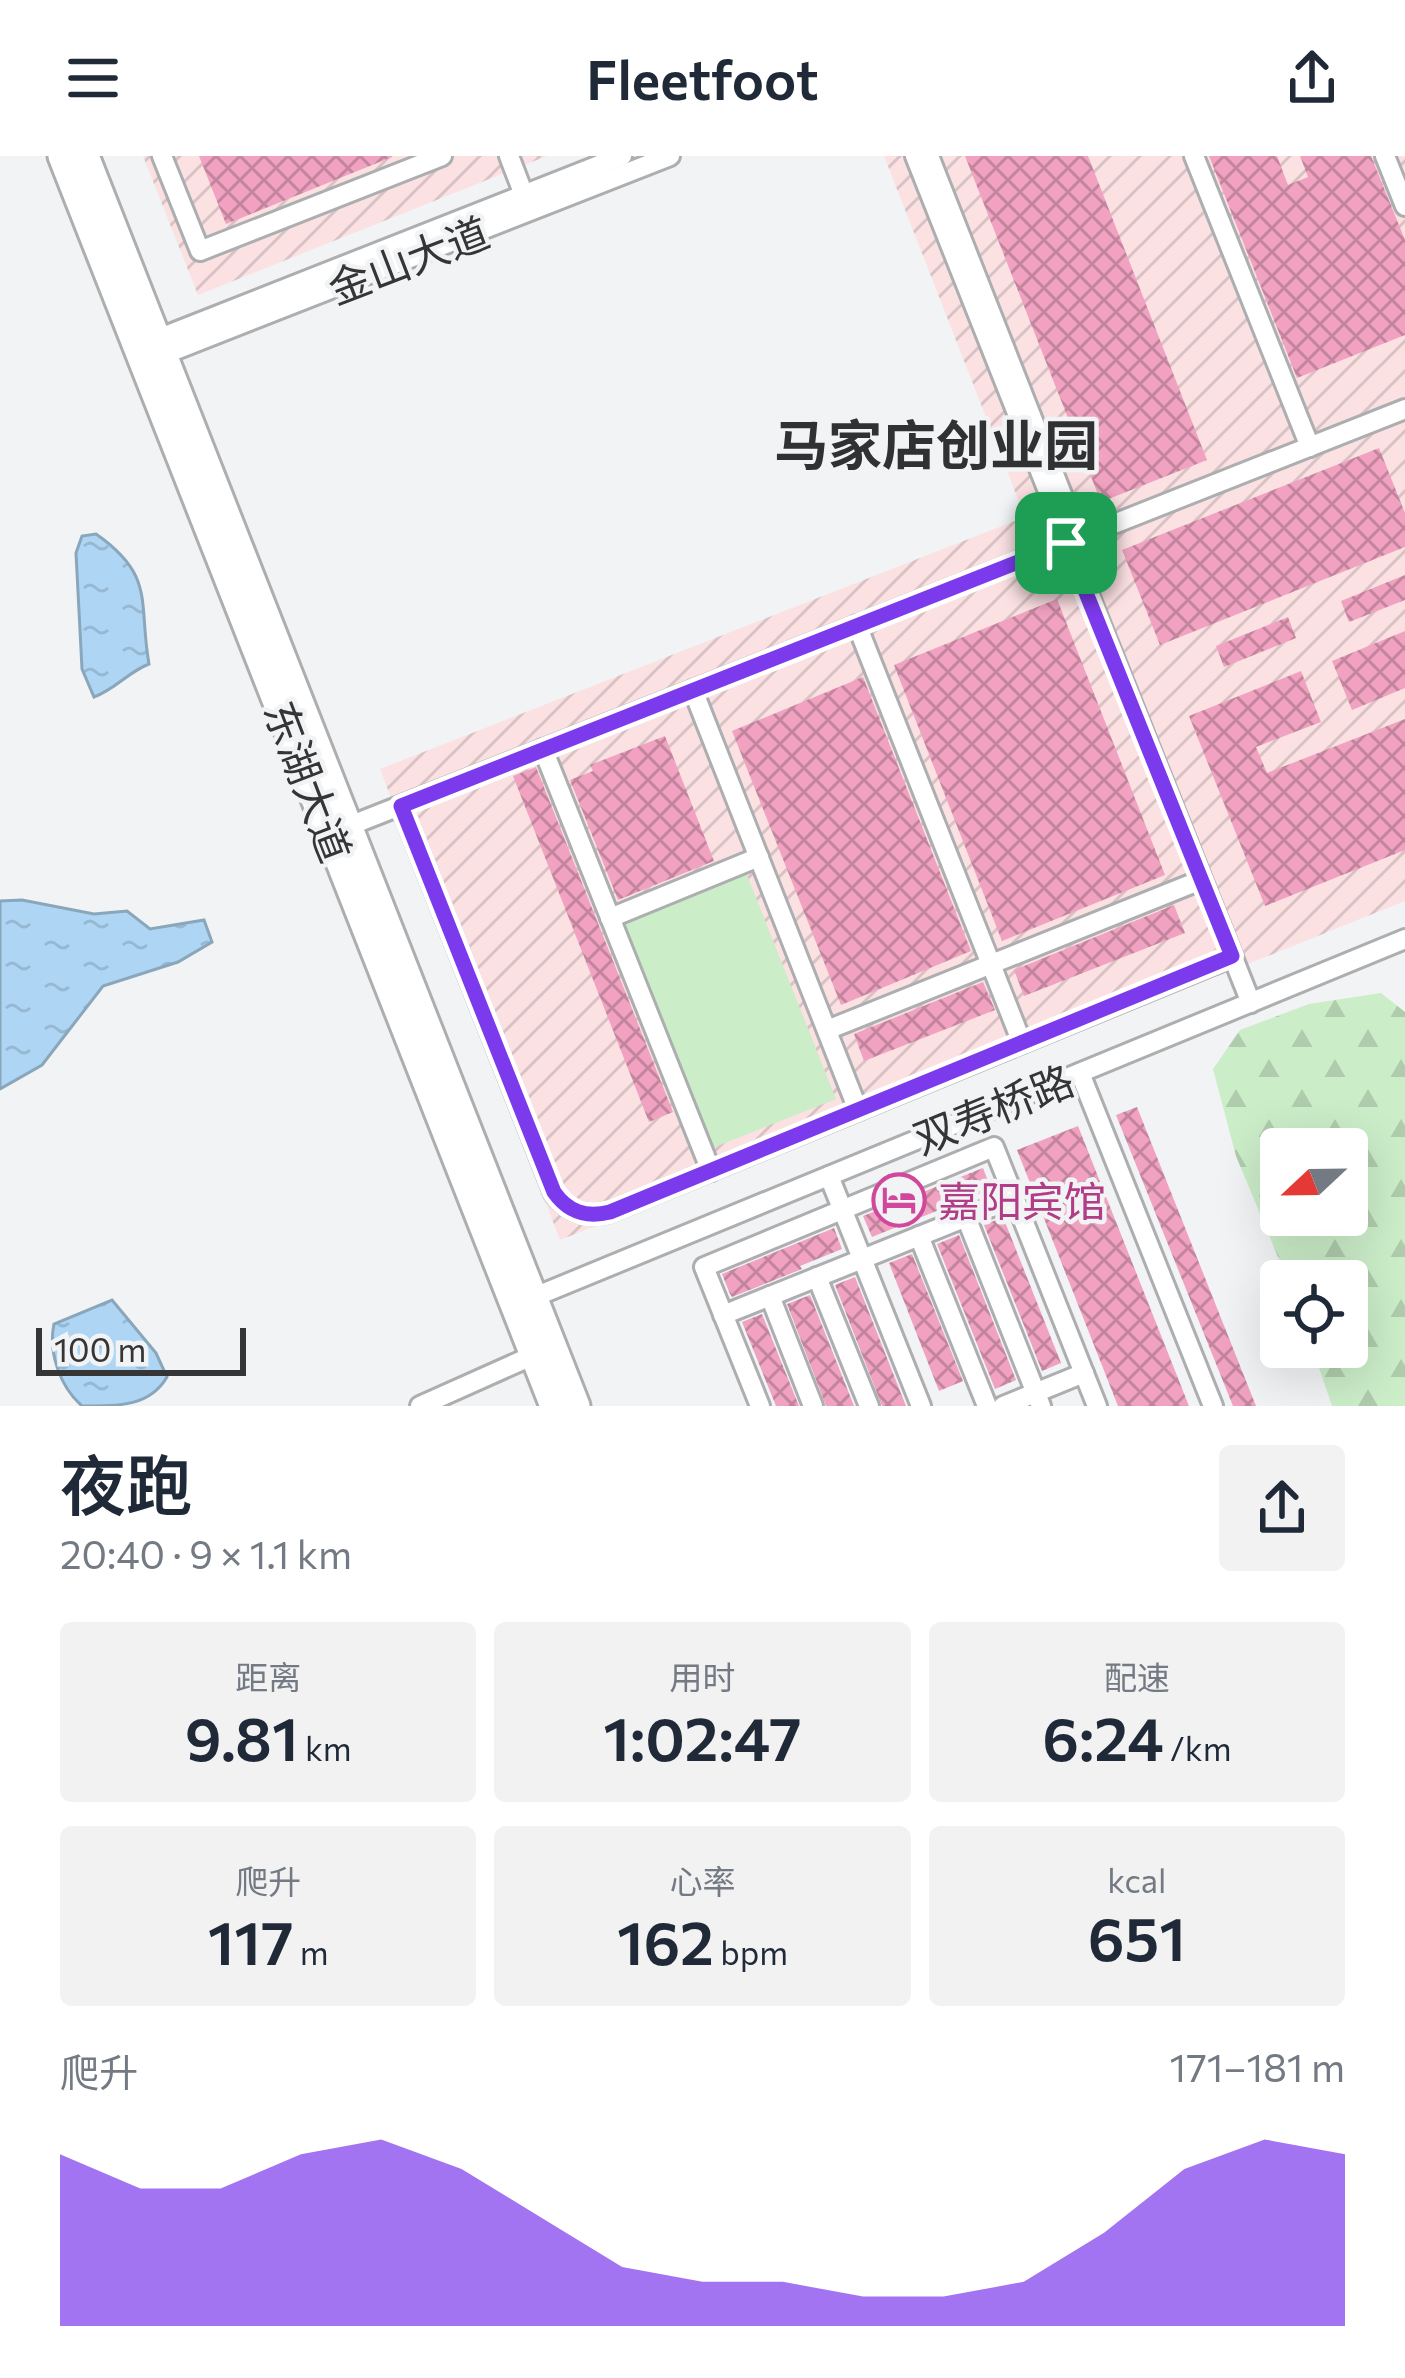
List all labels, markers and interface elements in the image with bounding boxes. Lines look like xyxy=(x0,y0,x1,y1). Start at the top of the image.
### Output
icon: menu xyxy=(60,45,126,111)
text: Fleetfoot xyxy=(586,45,819,111)
icon: share xyxy=(1279,45,1345,111)
street label: 金山大道 xyxy=(320,205,496,313)
district label: 马家店创业园 xyxy=(774,410,1098,476)
pin xyxy=(1015,492,1117,594)
icon: arrive xyxy=(1033,510,1099,576)
street label: 东湖大道 xyxy=(255,693,363,869)
street label: 双寿桥路 xyxy=(905,1052,1081,1164)
north arrow xyxy=(1260,1128,1368,1236)
map controls xyxy=(1260,1128,1368,1368)
hotel icon: 嘉阳宾馆 xyxy=(871,1172,927,1228)
place label: 嘉阳宾馆 xyxy=(938,1174,1106,1226)
button: locate xyxy=(1260,1260,1368,1368)
scale bar xyxy=(36,1322,246,1375)
text: 100 m xyxy=(54,1328,146,1369)
text: 夜跑 xyxy=(60,1443,192,1524)
button: share xyxy=(1219,1445,1345,1571)
text: 20:40 · 9 × 1.1 km xyxy=(60,1529,352,1577)
text: 距离 xyxy=(235,1656,301,1697)
text: 用时 xyxy=(669,1656,735,1697)
text: 配速 xyxy=(1104,1656,1170,1697)
text: 9.81 xyxy=(185,1700,299,1773)
text: 1:02:47 xyxy=(603,1700,802,1773)
text: 6:24 xyxy=(1042,1700,1164,1773)
text: km xyxy=(299,1727,352,1768)
text: /km xyxy=(1164,1727,1231,1768)
text: kcal xyxy=(1107,1859,1166,1900)
text: 爬升 xyxy=(235,1860,301,1901)
text: 心率 xyxy=(669,1860,735,1901)
text: 651 xyxy=(1088,1900,1186,1973)
text: 117 xyxy=(208,1904,294,1977)
text: 162 xyxy=(617,1904,714,1977)
text: m xyxy=(294,1931,329,1972)
text: bpm xyxy=(714,1931,788,1972)
text: 171–181 m xyxy=(1170,2042,1345,2090)
text: 爬升 xyxy=(60,2047,138,2095)

